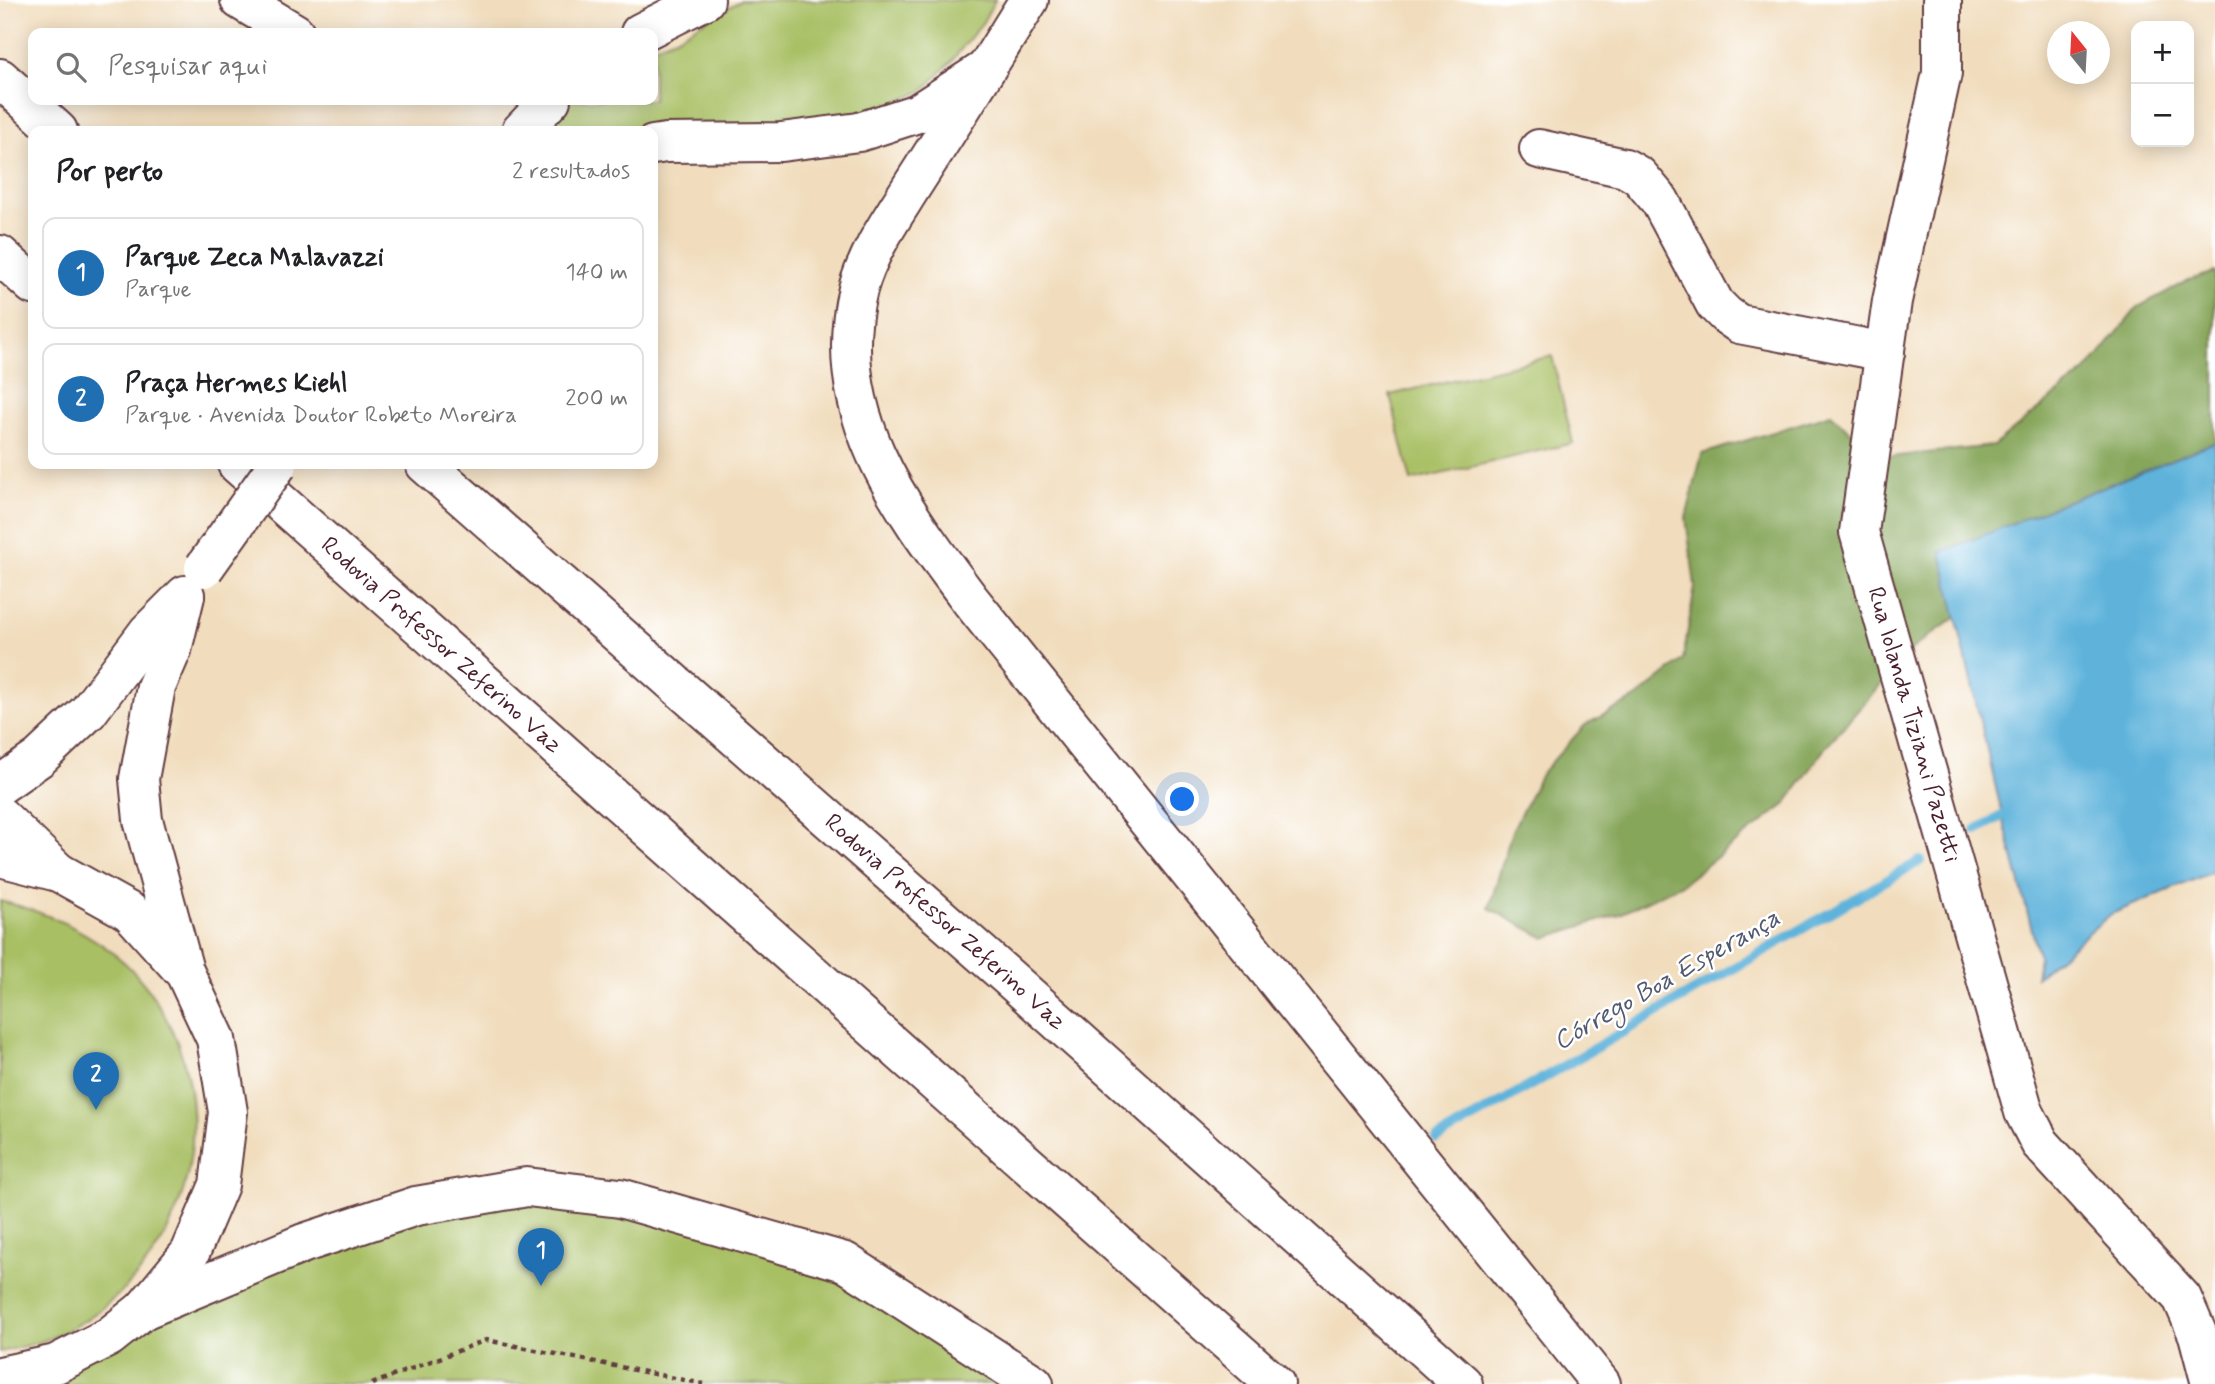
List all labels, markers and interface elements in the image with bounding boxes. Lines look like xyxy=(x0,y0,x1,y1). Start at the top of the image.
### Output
north arrow xyxy=(2047,21,2110,84)
map controls xyxy=(2131,21,2194,147)
button: + xyxy=(2131,21,2194,84)
search box xyxy=(28,28,658,105)
icon: search xyxy=(52,48,90,86)
text: Pesquisar aqui xyxy=(108,50,267,84)
button: − xyxy=(2131,84,2194,147)
text: Por perto xyxy=(56,152,163,191)
text: 2 resultados xyxy=(512,157,630,187)
text: Parque Zeca Malavazzi xyxy=(125,241,384,275)
text: 1 xyxy=(76,258,86,288)
text: 140 m xyxy=(565,258,628,288)
text: Parque xyxy=(125,275,191,305)
text: Praça Hermes Kiehl xyxy=(125,367,347,401)
text: 2 xyxy=(75,384,87,414)
text: 200 m xyxy=(565,384,628,414)
text: Parque · Avenida Doutor Robeto Moreira xyxy=(125,401,517,431)
street label: Rodovia Professor Zeferino Vaz xyxy=(314,530,569,760)
street label: Rua Iolanda Tiziani Pazetti xyxy=(1860,583,1968,866)
your location xyxy=(1165,782,1199,816)
street label: Rodovia Professor Zeferino Vaz xyxy=(818,807,1073,1037)
water label: Córrego Boa Esperança xyxy=(1547,901,1788,1061)
pin: 2 xyxy=(73,1052,119,1110)
pin: 1 xyxy=(518,1228,564,1286)

